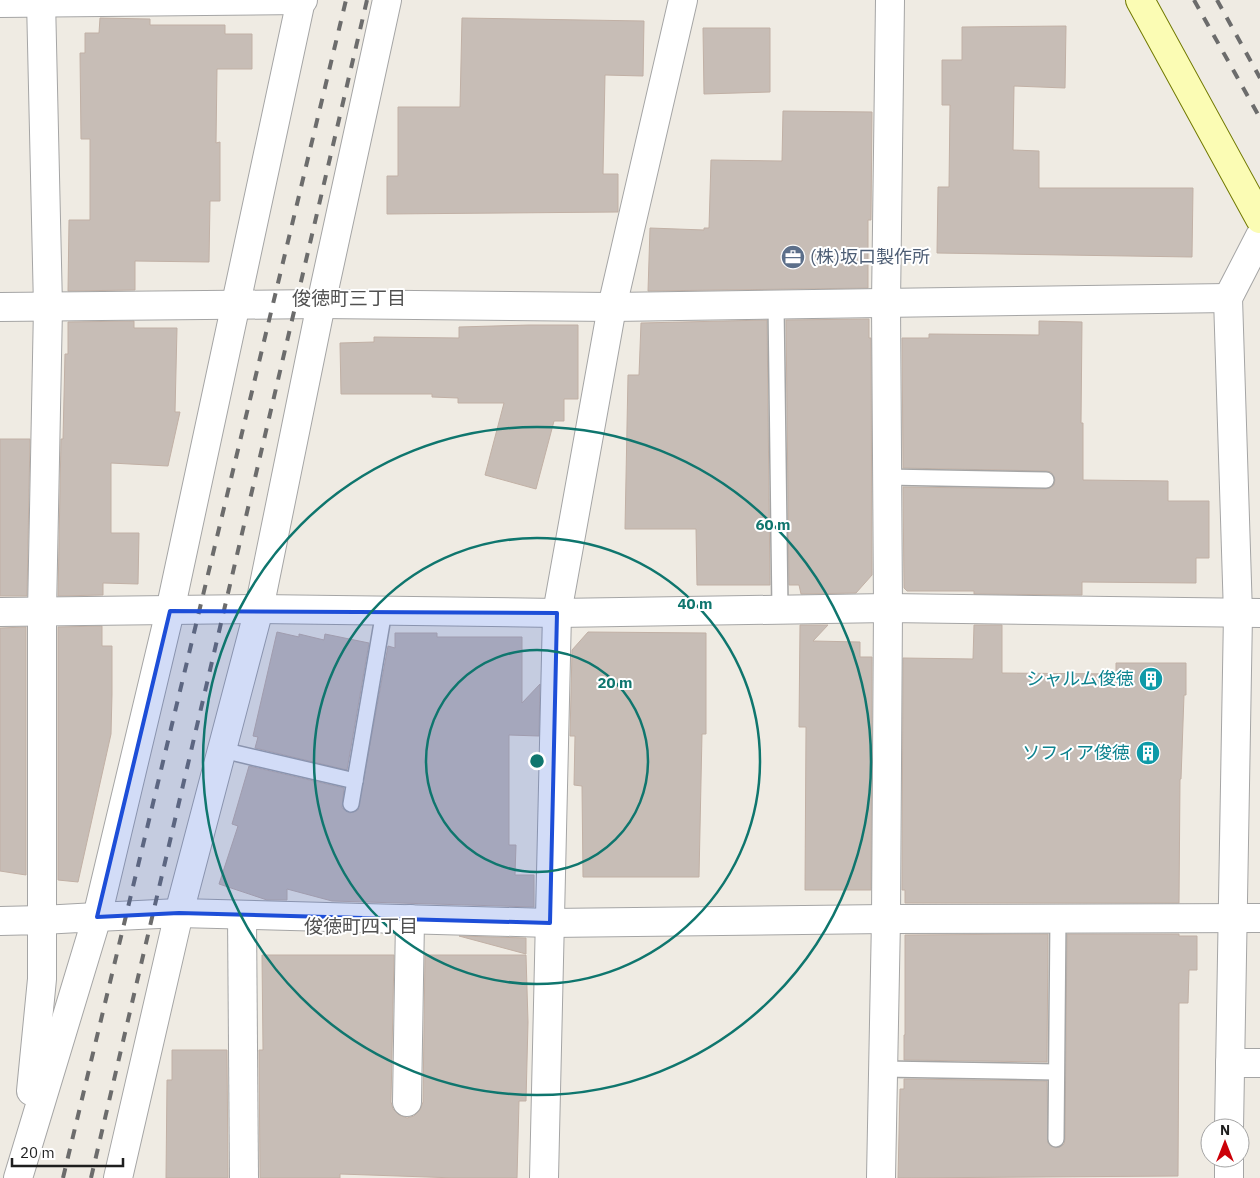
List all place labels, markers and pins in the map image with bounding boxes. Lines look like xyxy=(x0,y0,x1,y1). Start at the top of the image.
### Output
office icon: (株)坂口製作所 xyxy=(780,244,806,270)
place label: (株)坂口製作所 xyxy=(810,245,930,268)
building icon: シャルム俊徳 xyxy=(1138,666,1164,692)
place label: シャルム俊徳 xyxy=(1026,667,1134,690)
building icon: ソフィア俊徳 xyxy=(1135,740,1161,766)
place label: ソフィア俊徳 xyxy=(1022,741,1130,764)
centre of rings xyxy=(528,752,546,770)

